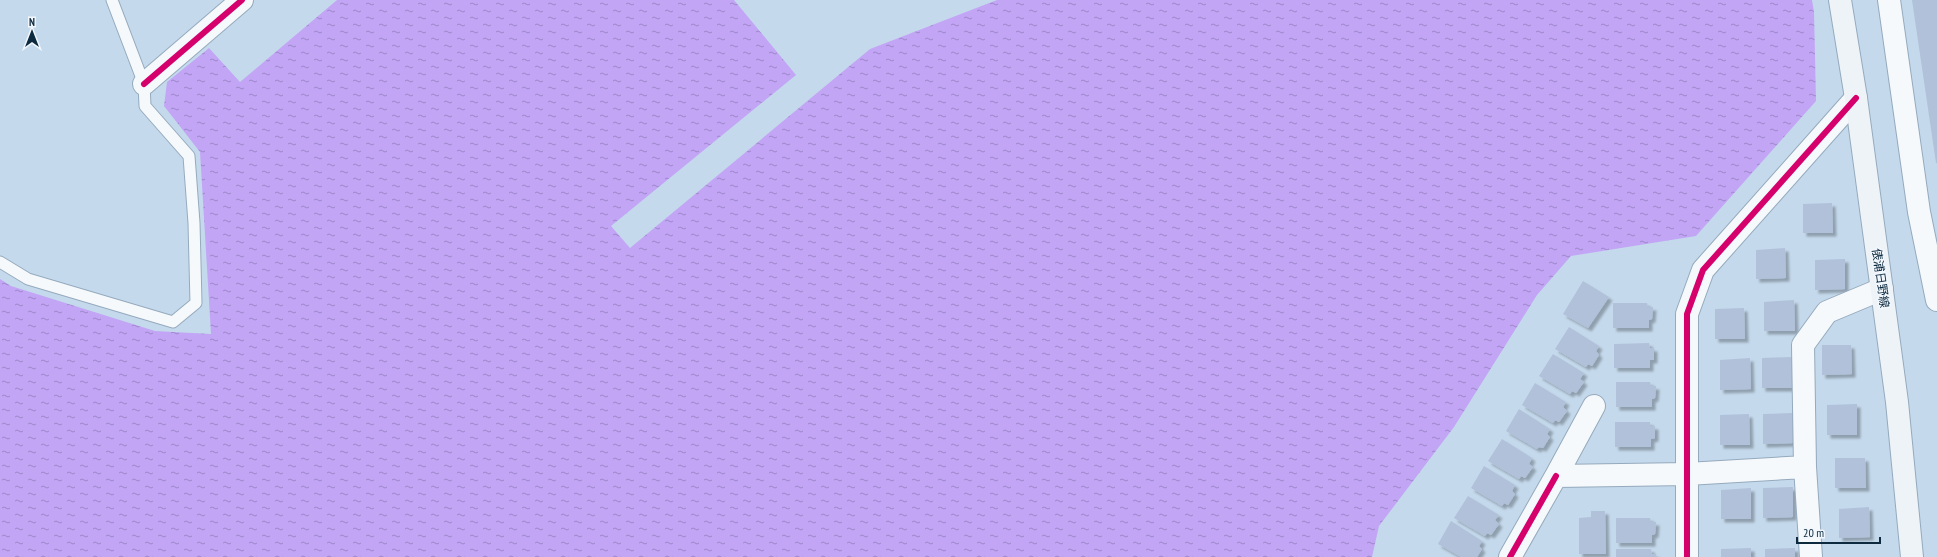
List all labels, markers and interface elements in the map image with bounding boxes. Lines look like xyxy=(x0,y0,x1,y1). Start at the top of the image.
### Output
north arrow xyxy=(12,12,52,52)
text: N xyxy=(29,15,35,29)
street label: 俵浦日野線 xyxy=(1869,247,1893,309)
scale bar xyxy=(1797,519,1880,545)
text: 20 m xyxy=(1803,525,1824,540)

